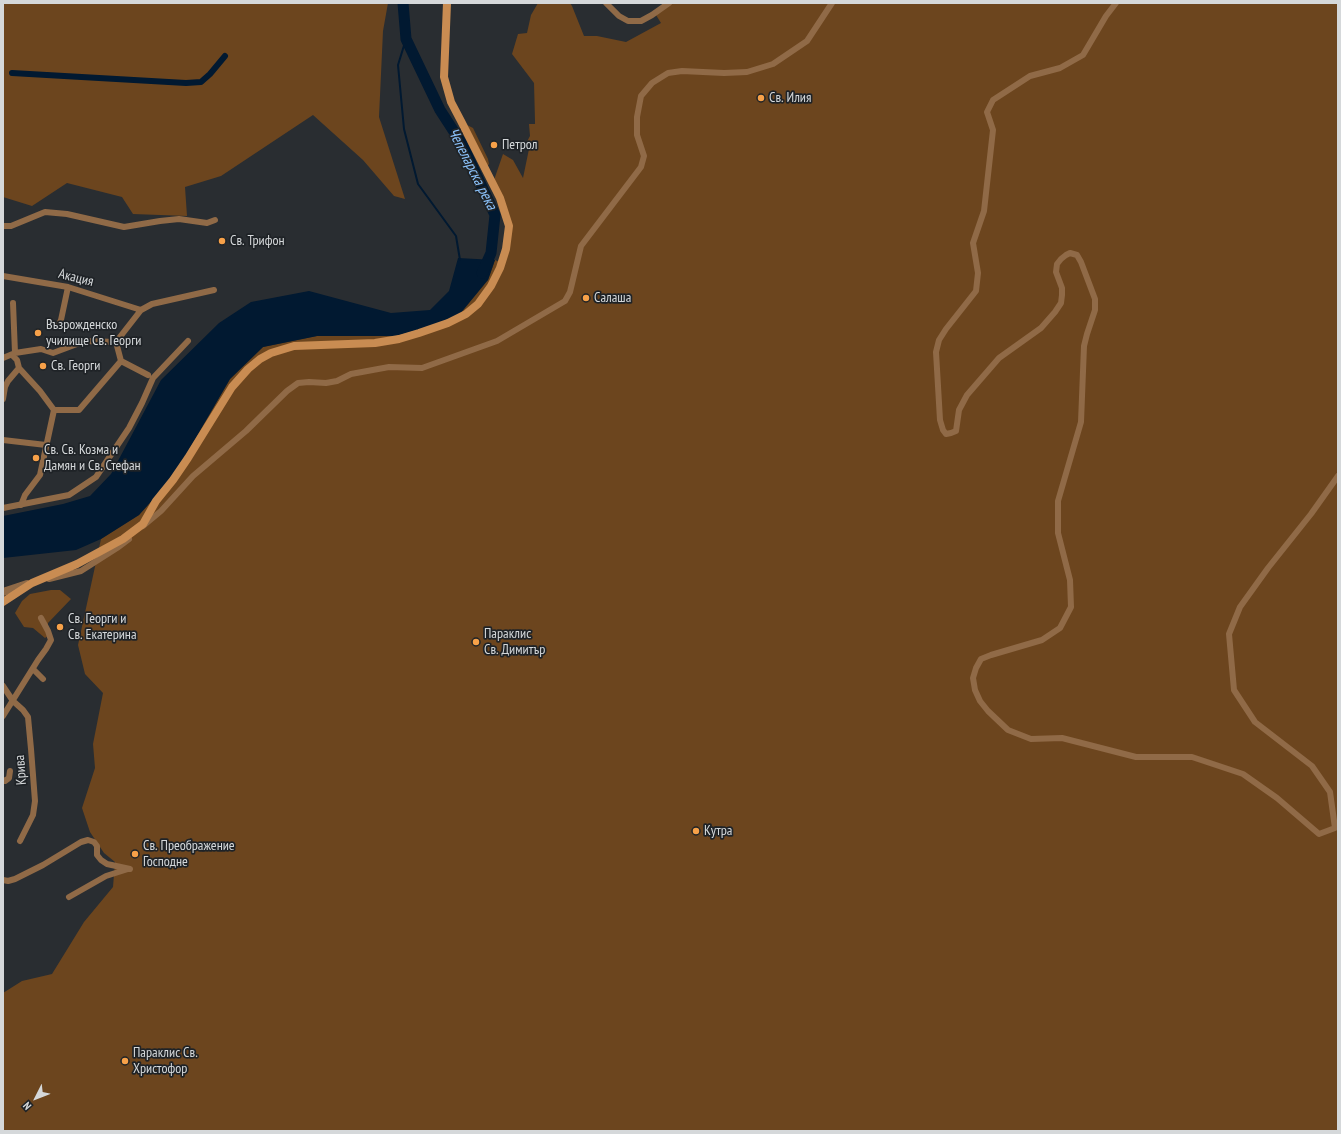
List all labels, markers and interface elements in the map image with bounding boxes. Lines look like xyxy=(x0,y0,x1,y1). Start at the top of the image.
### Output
place label: Св. Илия xyxy=(769,90,811,106)
marker: Св. Илия xyxy=(756,93,766,103)
water label: Чепеларска река xyxy=(444,125,500,213)
place label: Петрол xyxy=(502,137,537,153)
marker: Петрол xyxy=(489,140,499,150)
place label: Св. Трифон xyxy=(230,233,285,249)
marker: Св. Трифон xyxy=(217,236,227,246)
street label: Акация xyxy=(57,266,95,290)
place label: Салаша xyxy=(594,290,631,306)
marker: Салаша xyxy=(581,293,591,303)
place label: Възрожденско училище Св. Георги xyxy=(46,317,141,350)
marker: Възрожденско училище Св. Георги xyxy=(33,328,43,338)
place label: Св. Георги xyxy=(51,358,100,374)
marker: Св. Георги xyxy=(38,361,48,371)
place label: Св. Св. Козма и Дамян и Св. Стефан xyxy=(44,442,141,474)
marker: Св. Св. Козма и Дамян и Св. Стефан xyxy=(31,453,41,463)
place label: Св. Георги и Св. Екатерина xyxy=(68,611,137,644)
marker: Св. Георги и Св. Екатерина xyxy=(55,622,65,632)
place label: Параклис Св. Димитър xyxy=(484,626,545,658)
marker: Параклис Св. Димитър xyxy=(471,637,481,647)
street label: Крива xyxy=(12,754,30,786)
place label: Кутра xyxy=(704,823,732,839)
marker: Кутра xyxy=(691,826,701,836)
place label: Св. Преображение Господне xyxy=(143,838,235,870)
marker: Св. Преображение Господне xyxy=(130,849,140,859)
place label: Параклис Св. Христофор xyxy=(133,1045,198,1078)
marker: Параклис Св. Христофор xyxy=(120,1056,130,1066)
north arrow xyxy=(16,1078,56,1118)
text: N xyxy=(20,1099,34,1113)

